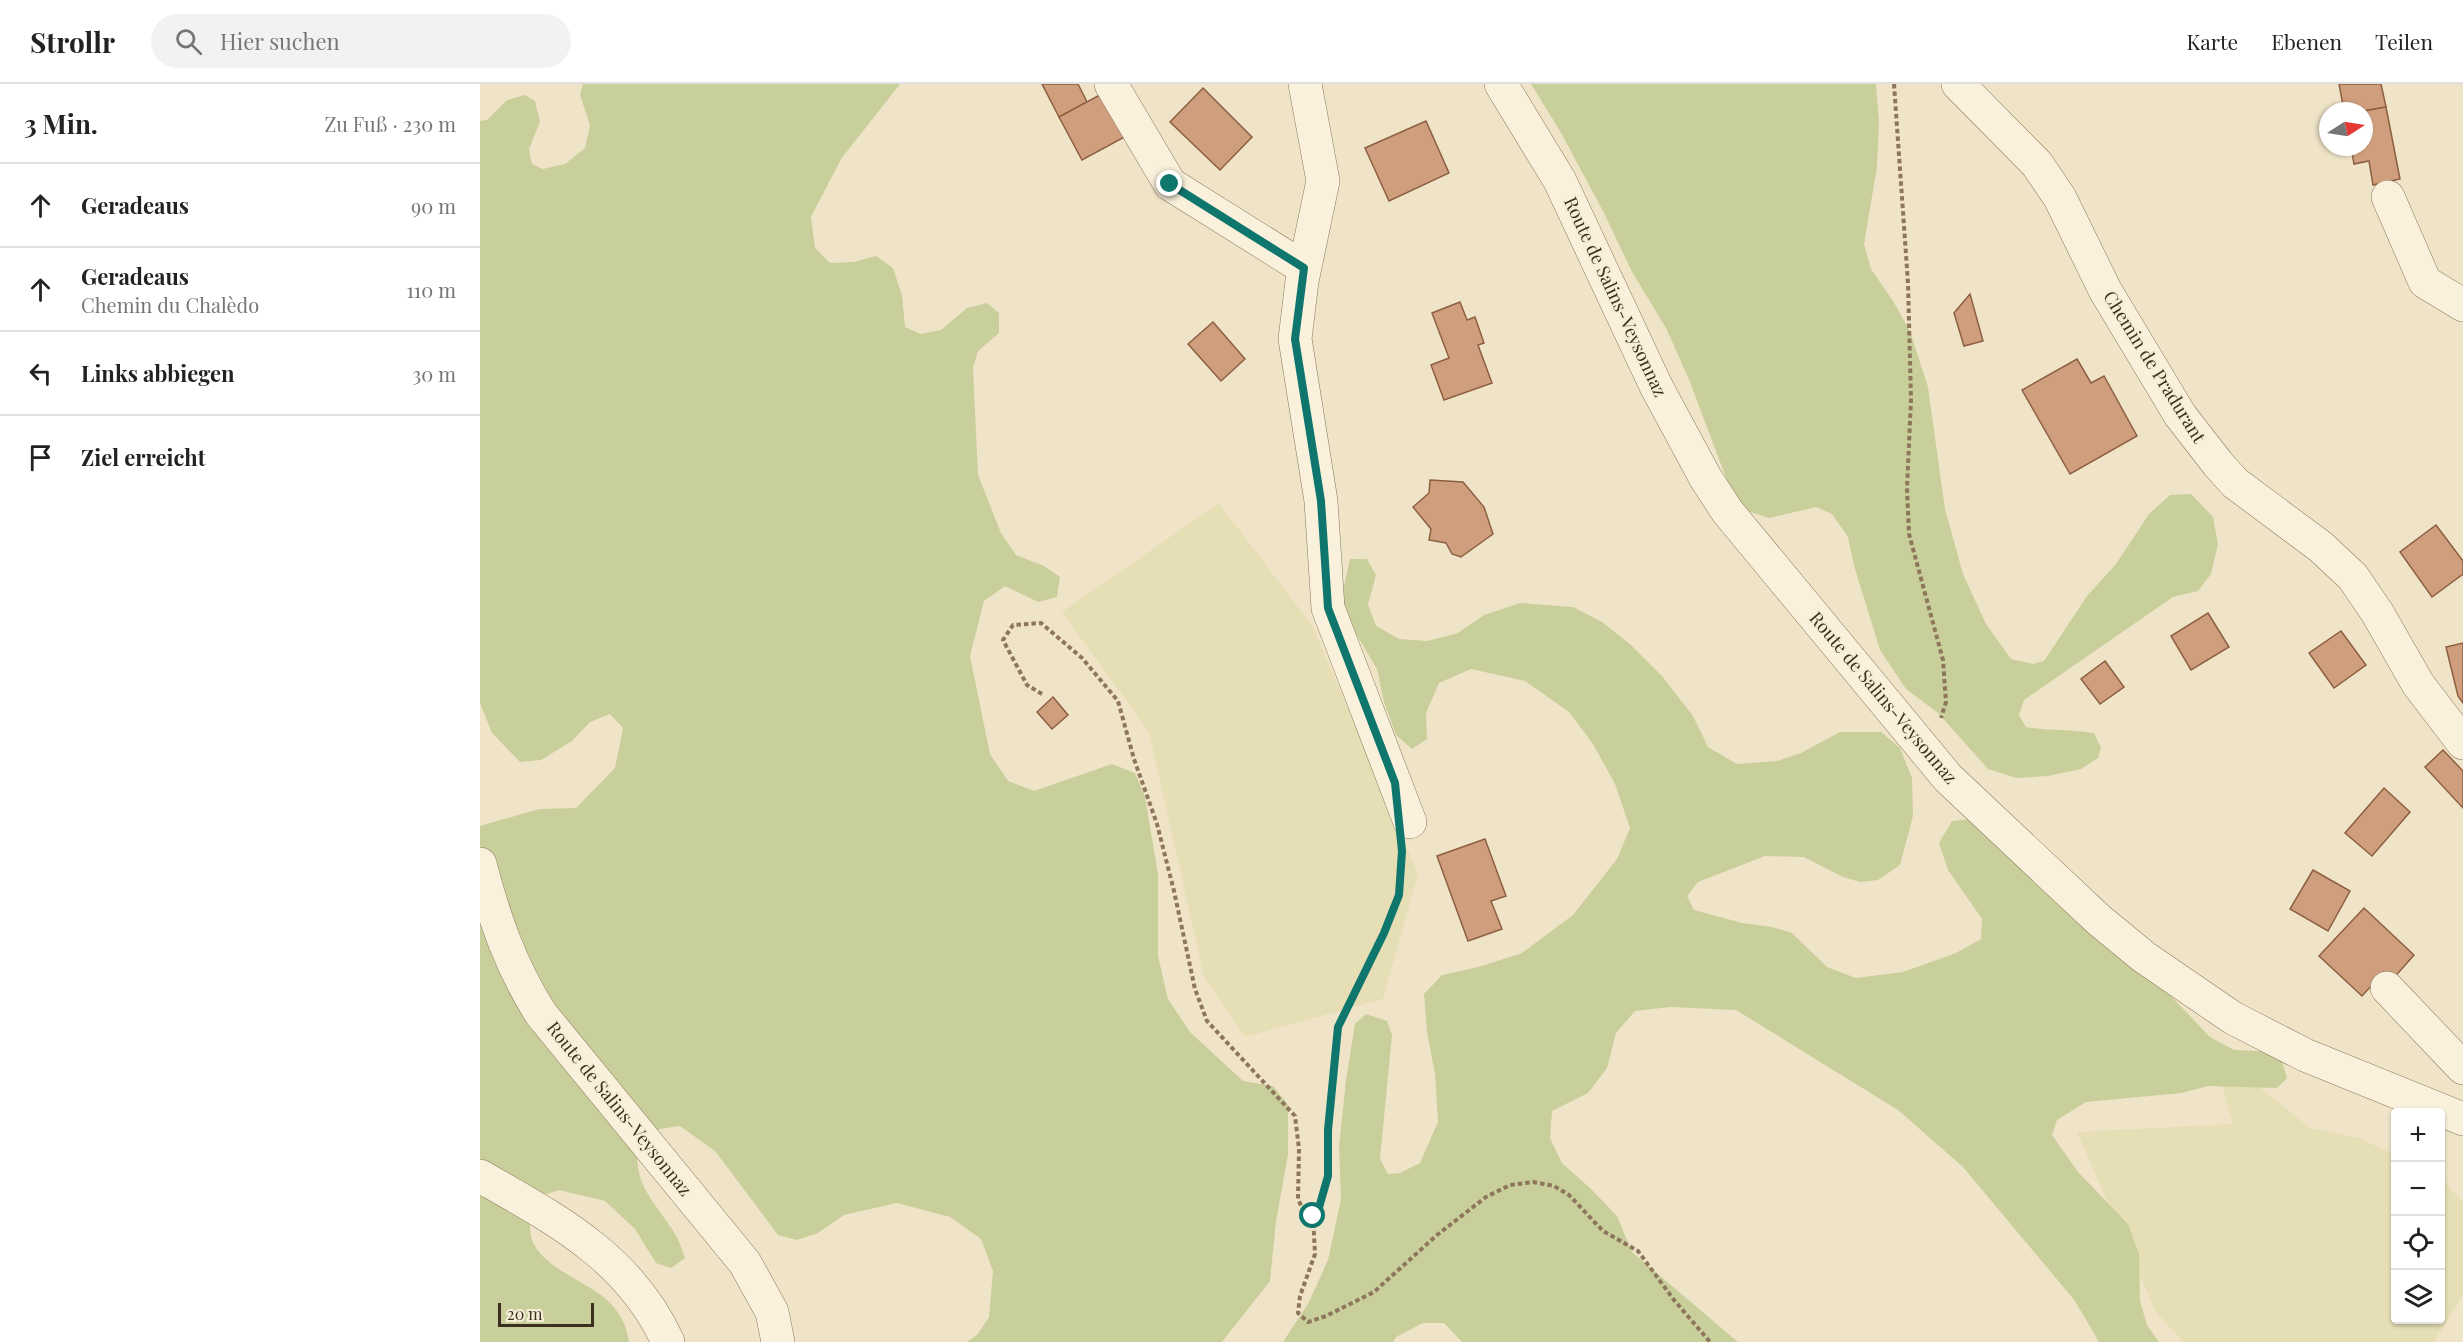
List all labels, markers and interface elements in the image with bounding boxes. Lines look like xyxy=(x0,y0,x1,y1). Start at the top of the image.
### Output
search box xyxy=(151,14,571,68)
text: Strollr xyxy=(30,23,115,60)
icon: search xyxy=(172,25,205,58)
text: Hier suchen xyxy=(220,26,340,56)
text: Karte xyxy=(2187,27,2238,55)
text: Ebenen xyxy=(2271,27,2342,55)
text: Teilen xyxy=(2375,27,2433,55)
north arrow xyxy=(2319,102,2373,156)
text: 3 Min. xyxy=(24,106,98,141)
text: Zu Fuß · 230 m xyxy=(324,110,456,137)
route end xyxy=(1156,170,1182,196)
icon: ahead xyxy=(24,189,57,222)
text: Geradeaus xyxy=(81,190,189,220)
text: 90 m xyxy=(411,192,456,219)
street label: Route de Salins-Veysonnaz xyxy=(1559,193,1673,400)
text: Geradeaus xyxy=(81,261,189,291)
icon: ahead xyxy=(24,273,57,306)
text: 110 m xyxy=(406,276,456,303)
street label: Chemin de Pradurant xyxy=(2098,286,2212,448)
text: Chemin du Chalèdo xyxy=(81,291,259,318)
icon: left xyxy=(24,357,57,390)
text: Links abbiegen xyxy=(81,358,235,388)
text: 30 m xyxy=(412,360,456,387)
icon: arrive xyxy=(24,441,57,474)
text: Ziel erreicht xyxy=(81,442,205,472)
street label: Route de Salins-Veysonnaz xyxy=(1805,606,1963,789)
street label: Route de Salins-Veysonnaz xyxy=(542,1016,698,1201)
map controls xyxy=(2391,1108,2445,1324)
button: + xyxy=(2391,1108,2445,1162)
button: − xyxy=(2391,1162,2445,1216)
route start xyxy=(1299,1202,1325,1228)
button: locate xyxy=(2391,1216,2445,1270)
button: layers xyxy=(2391,1270,2445,1324)
scale bar xyxy=(498,1300,594,1328)
text: 20 m xyxy=(507,1303,542,1324)

